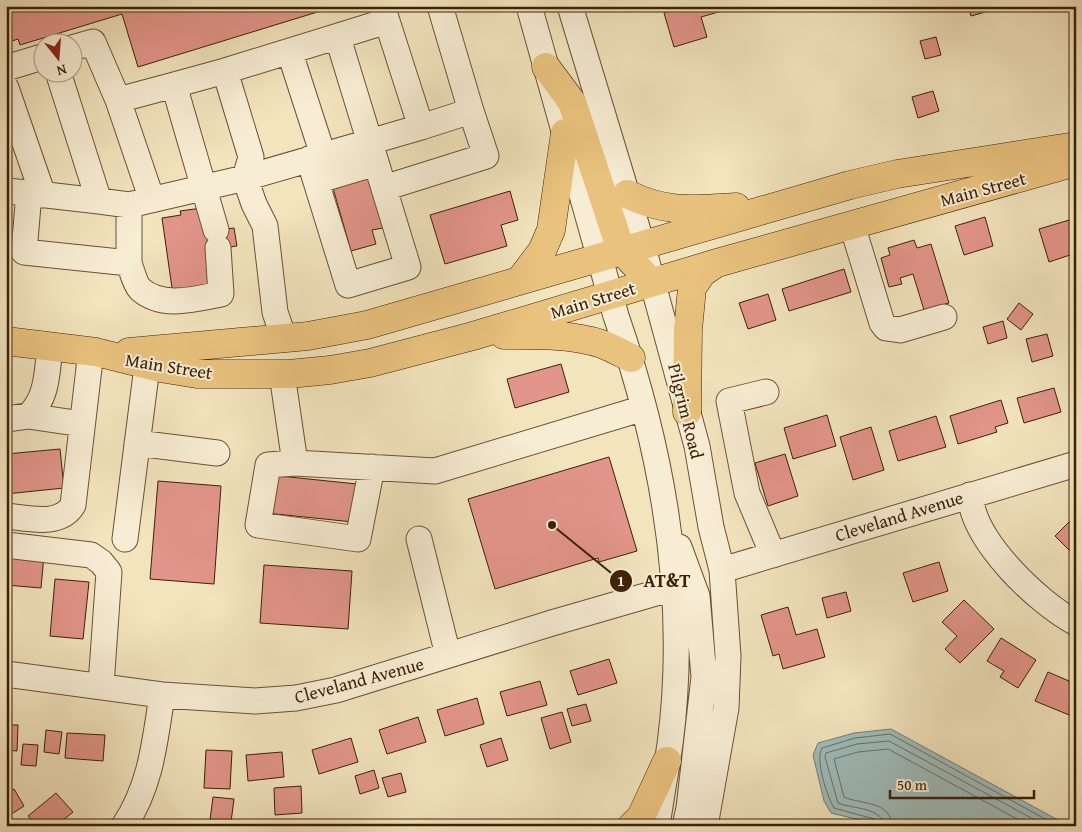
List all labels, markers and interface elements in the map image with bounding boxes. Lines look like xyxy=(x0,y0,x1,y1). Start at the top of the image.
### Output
north arrow xyxy=(32,32,82,82)
text: N xyxy=(54,60,69,82)
street label: Main Street xyxy=(937,164,1030,213)
street label: Main Street xyxy=(547,274,640,326)
street label: Main Street xyxy=(123,346,215,386)
street label: Pilgrim Road xyxy=(661,360,711,462)
street label: Cleveland Avenue xyxy=(832,484,966,548)
callout: AT&T xyxy=(609,564,701,598)
text: AT&T xyxy=(644,566,690,594)
text: 1 xyxy=(617,570,625,591)
street label: Cleveland Avenue xyxy=(291,650,427,710)
scale bar xyxy=(890,767,1033,799)
text: 50 m xyxy=(897,774,928,795)

